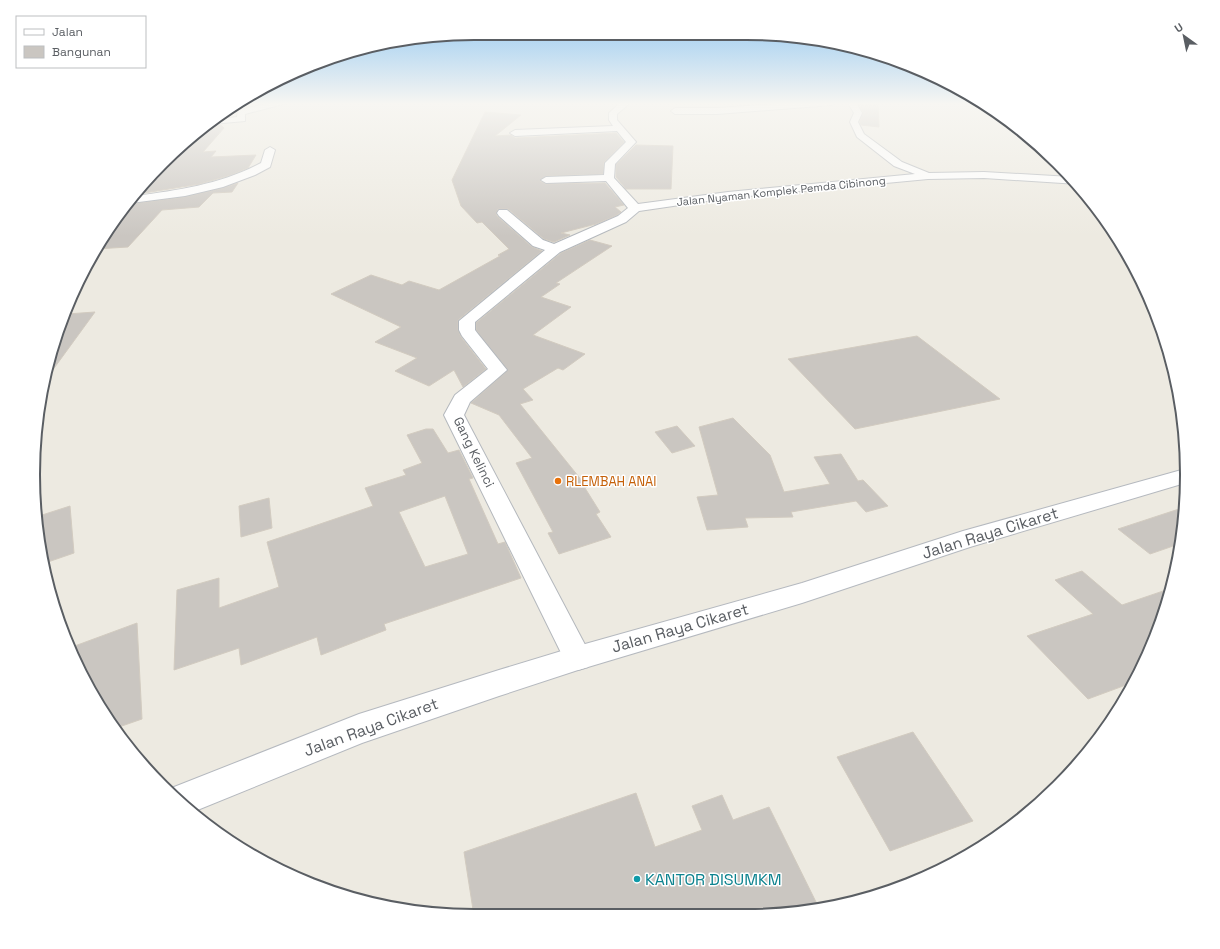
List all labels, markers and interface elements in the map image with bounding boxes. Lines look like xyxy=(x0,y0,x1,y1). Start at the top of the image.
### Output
legend xyxy=(16,16,146,68)
north arrow xyxy=(1164,16,1204,56)
text: U xyxy=(1172,20,1185,36)
text: Jalan xyxy=(52,24,83,40)
text: Bangunan xyxy=(52,44,111,60)
street label: Jalan Nyaman Komplek Pemda Cibinong xyxy=(676,173,886,209)
street label: Gang Kelinci xyxy=(450,414,498,490)
place label: RLEMBAH ANAI xyxy=(566,473,656,490)
marker: RLEMBAH ANAI xyxy=(553,476,563,486)
street label: Jalan Raya Cikaret xyxy=(919,502,1061,564)
street label: Jalan Raya Cikaret xyxy=(609,598,751,658)
street label: Jalan Raya Cikaret xyxy=(301,693,441,761)
place label: KANTOR DISUMKM xyxy=(645,869,782,890)
marker: KANTOR DISUMKM xyxy=(632,874,642,884)

